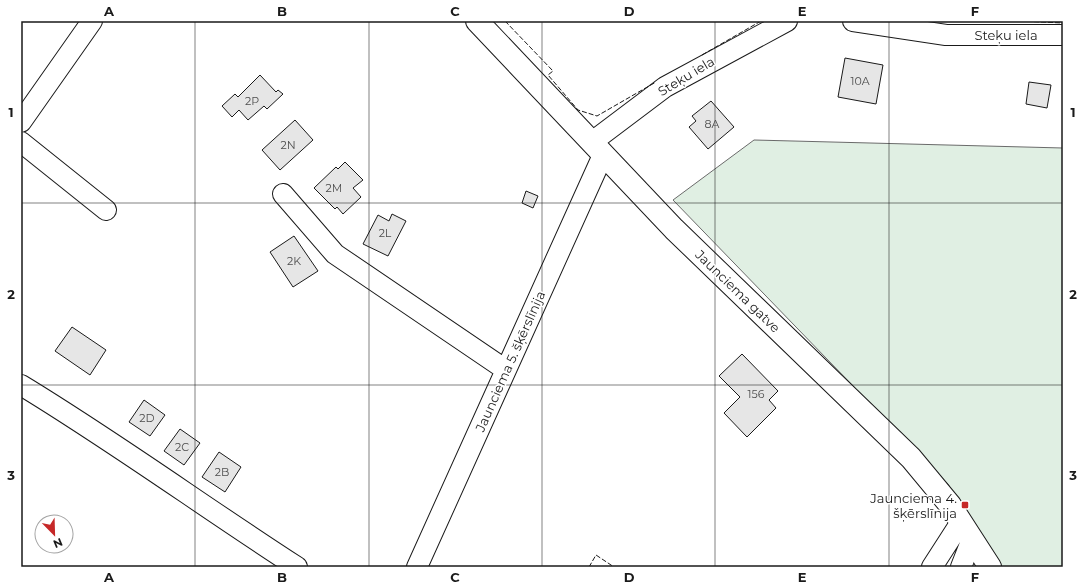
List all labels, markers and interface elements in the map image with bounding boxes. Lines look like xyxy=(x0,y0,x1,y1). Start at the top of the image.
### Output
text: A xyxy=(103,3,115,19)
text: B xyxy=(277,3,287,19)
text: C xyxy=(450,3,460,19)
text: D xyxy=(624,3,635,19)
text: E xyxy=(798,3,807,19)
text: F xyxy=(971,3,979,19)
street label: Steķu iela xyxy=(974,27,1038,45)
street label: Steķu iela xyxy=(655,53,718,101)
house number: 10A xyxy=(850,74,870,88)
house number: 2P xyxy=(245,94,259,108)
text: 1 xyxy=(8,104,14,120)
text: 1 xyxy=(1070,104,1076,120)
house number: 8A xyxy=(705,117,720,131)
house number: 2N xyxy=(280,138,296,152)
house number: 2M xyxy=(326,181,342,195)
house number: 2L xyxy=(379,226,392,240)
street label: Jaunciema gatve xyxy=(692,246,784,336)
house number: 2K xyxy=(287,254,301,268)
text: 2 xyxy=(7,286,15,302)
text: 2 xyxy=(1069,286,1077,302)
street label: Jaunciema 5. šķērslīnija xyxy=(471,288,550,436)
house number: 156 xyxy=(748,387,765,401)
house number: 2D xyxy=(139,411,155,425)
house number: 2C xyxy=(175,440,189,454)
house number: 2B xyxy=(215,465,229,479)
text: 3 xyxy=(6,467,15,483)
text: 3 xyxy=(1068,467,1077,483)
place label: Jaunciema 4. šķērslīnija xyxy=(869,490,957,523)
marker: Jaunciema 4. šķērslīnija xyxy=(960,500,970,510)
north arrow xyxy=(34,514,74,554)
text: N xyxy=(51,535,65,551)
text: A xyxy=(103,569,115,585)
text: B xyxy=(277,569,287,585)
text: C xyxy=(450,569,460,585)
text: D xyxy=(624,569,635,585)
text: E xyxy=(798,569,807,585)
text: F xyxy=(971,569,979,585)

